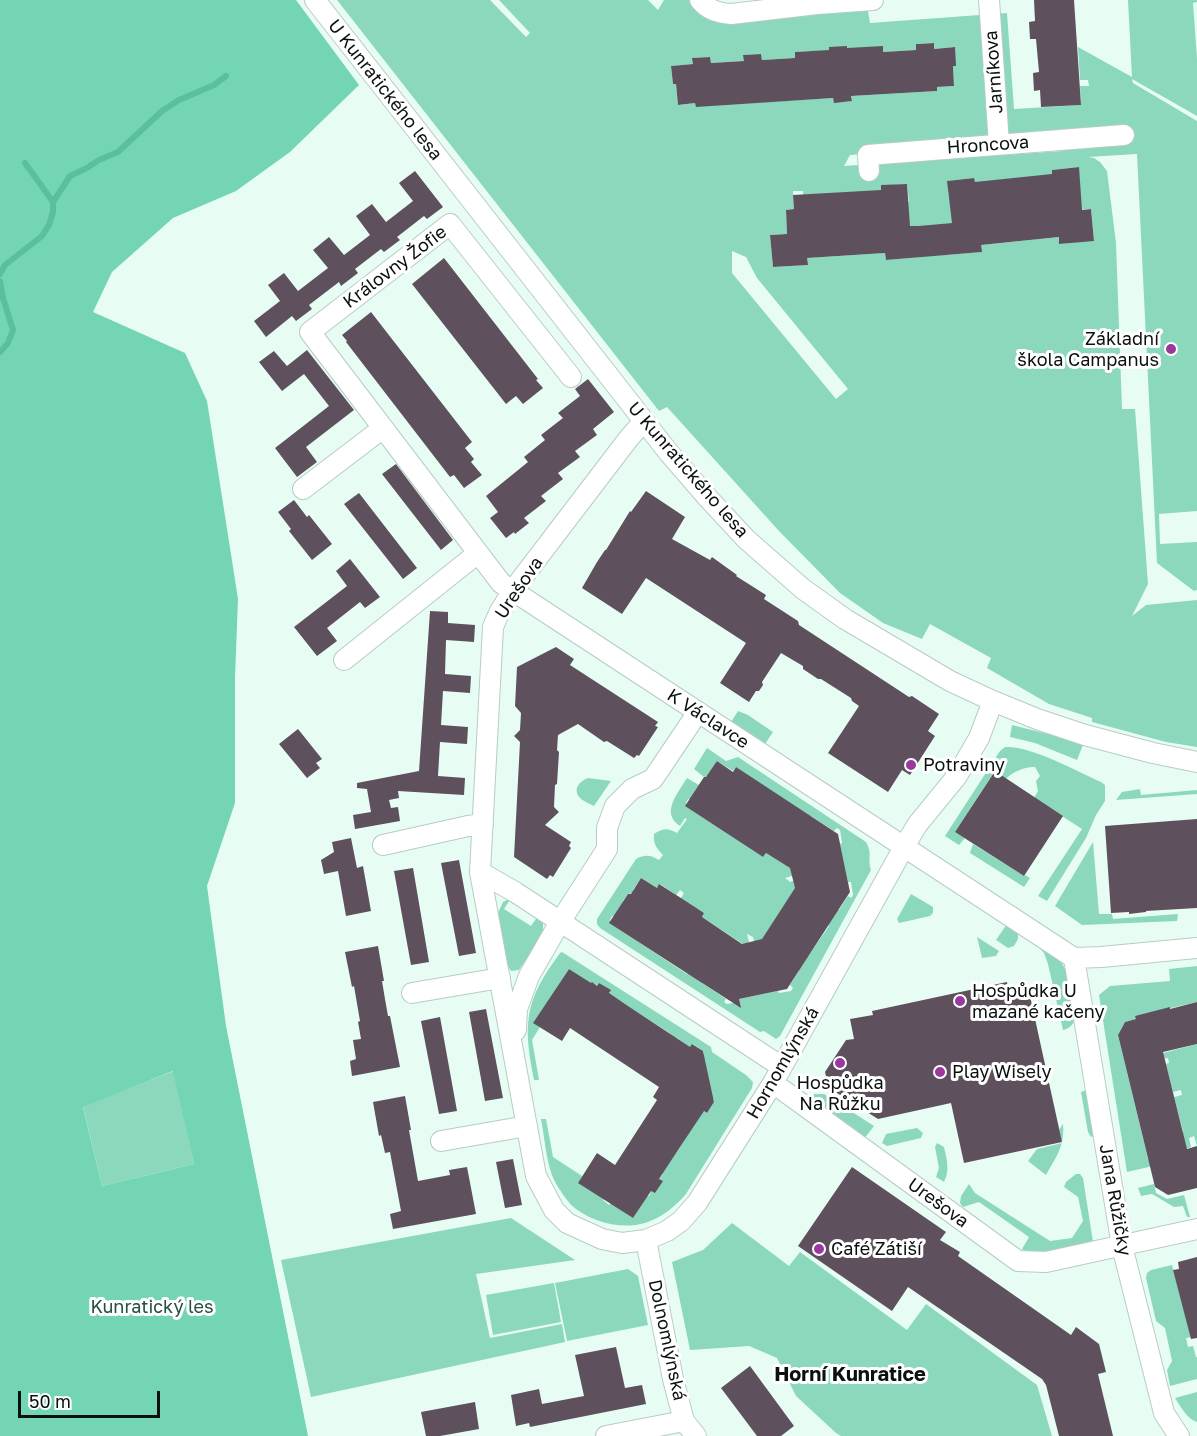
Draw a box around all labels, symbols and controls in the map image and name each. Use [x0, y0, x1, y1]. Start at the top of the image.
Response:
street label: U Kunratického lesa [323, 15, 447, 165]
street label: Jarníkova [980, 30, 1008, 114]
street label: Hroncova [946, 131, 1030, 159]
street label: Královny Žofie [339, 221, 451, 313]
place label: Základní škola Campanus [1017, 328, 1159, 370]
marker: Základní škola Campanus [1164, 342, 1178, 356]
street label: U Kunratického lesa [623, 398, 753, 542]
street label: Urešova [490, 553, 548, 623]
street label: K Václavce [663, 685, 753, 753]
place label: Potraviny [923, 754, 1005, 776]
marker: Potraviny [904, 758, 918, 772]
place label: Hospůdka U mazané kačeny [972, 980, 1105, 1022]
marker: Hospůdka U mazané kačeny [953, 994, 967, 1008]
street label: Hornomlýnská [742, 1003, 824, 1123]
marker: Hospůdka Na Růžku [833, 1056, 847, 1070]
place label: Play Wisely [952, 1061, 1052, 1083]
marker: Play Wisely [933, 1065, 947, 1079]
place label: Hospůdka Na Růžku [796, 1072, 884, 1114]
street label: Jana Růžičky [1095, 1143, 1135, 1257]
street label: Urešova [903, 1174, 973, 1232]
place label: Café Zátiší [831, 1238, 922, 1260]
marker: Café Zátiší [812, 1242, 826, 1256]
street label: Dolnomlýnská [644, 1277, 690, 1403]
park label: Kunratický les [90, 1296, 214, 1318]
district label: Horní Kunratice [774, 1363, 926, 1387]
scale bar [21, 1379, 164, 1417]
text: 50 m [29, 1390, 71, 1412]

